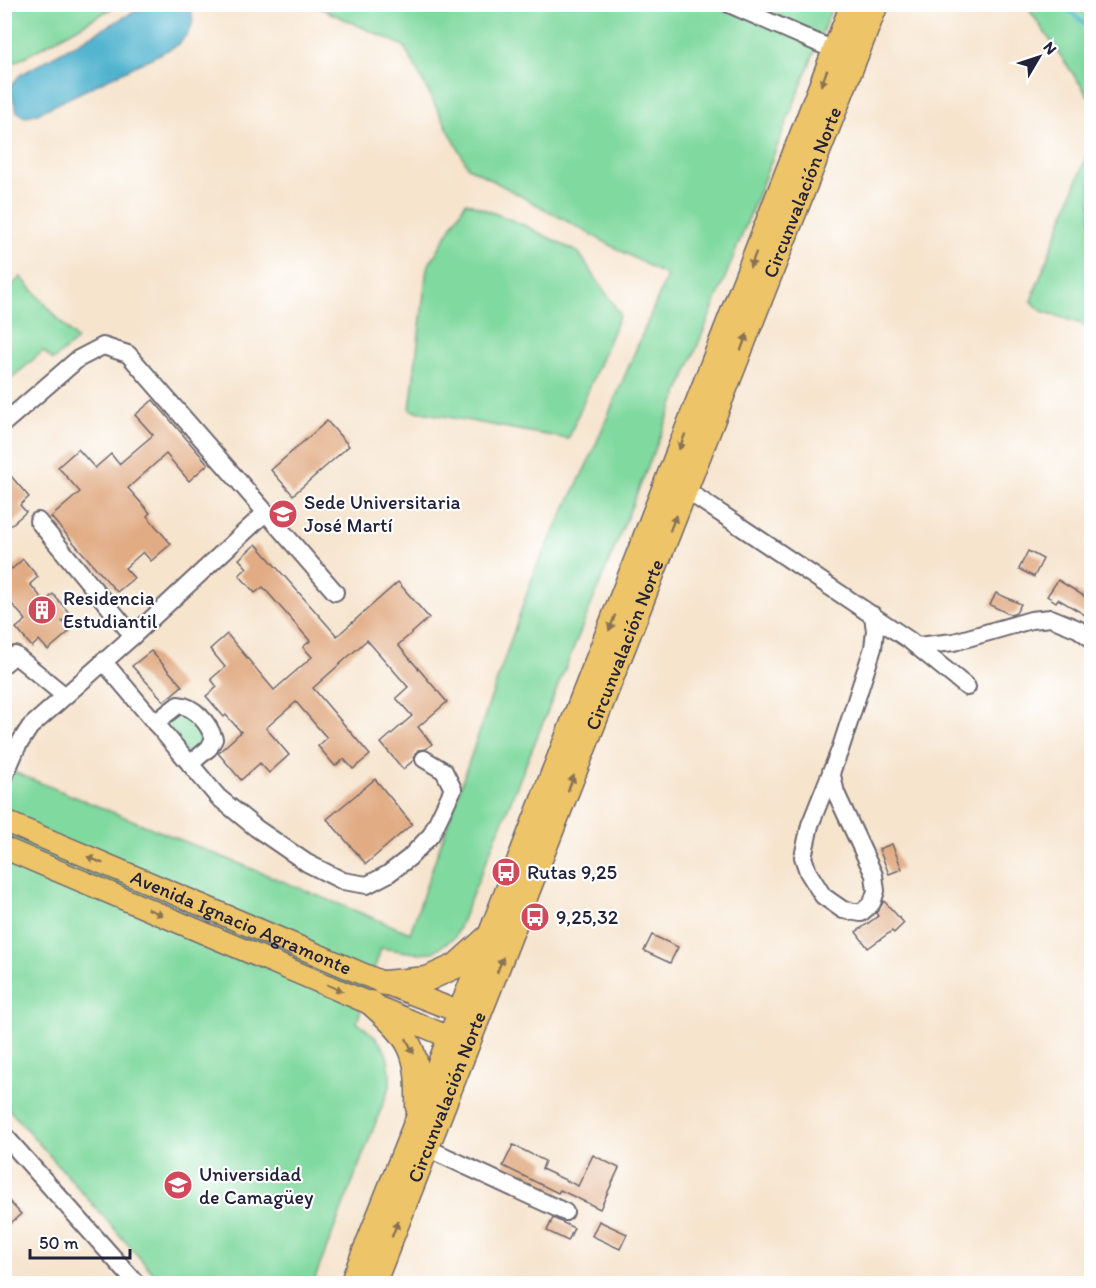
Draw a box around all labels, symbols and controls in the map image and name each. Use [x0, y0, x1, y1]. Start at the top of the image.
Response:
north arrow [1009, 27, 1069, 87]
text: N [1039, 38, 1061, 58]
one-way arrow [819, 70, 829, 88]
street label: Circunvalación Norte [758, 103, 846, 281]
one-way arrow [748, 251, 757, 269]
one-way arrow [740, 333, 749, 351]
one-way arrow [677, 433, 687, 451]
place label: Sede Universitaria José Martí [304, 490, 461, 537]
school or university icon: Sede Universitaria José Martí [267, 498, 299, 530]
one-way arrow [668, 514, 678, 532]
street label: Circunvalación Norte [580, 556, 669, 734]
place label: Residencia Estudiantil [63, 586, 158, 633]
building icon: Residencia Estudiantil [26, 594, 58, 626]
one-way arrow [606, 615, 616, 633]
one-way arrow [567, 774, 576, 792]
one-way arrow [86, 855, 103, 864]
bus stop icon: Rutas 9,25 [490, 856, 522, 888]
place label: Rutas 9,25 [527, 860, 617, 884]
street label: Avenida Ignacio Agramonte [127, 865, 355, 980]
bus stop icon: 9,25,32 [519, 901, 551, 933]
place label: 9,25,32 [556, 905, 619, 929]
one-way arrow [146, 908, 164, 917]
one-way arrow [495, 955, 505, 973]
one-way arrow [326, 983, 344, 993]
street label: Circunvalación Norte [402, 1008, 491, 1186]
one-way arrow [404, 1037, 414, 1055]
place label: Universidad de Camagüey [199, 1162, 314, 1209]
school or university icon: Universidad de Camagüey [162, 1169, 194, 1201]
one-way arrow [390, 1220, 400, 1238]
scale bar [30, 1222, 130, 1260]
text: 50 m [39, 1232, 79, 1254]

